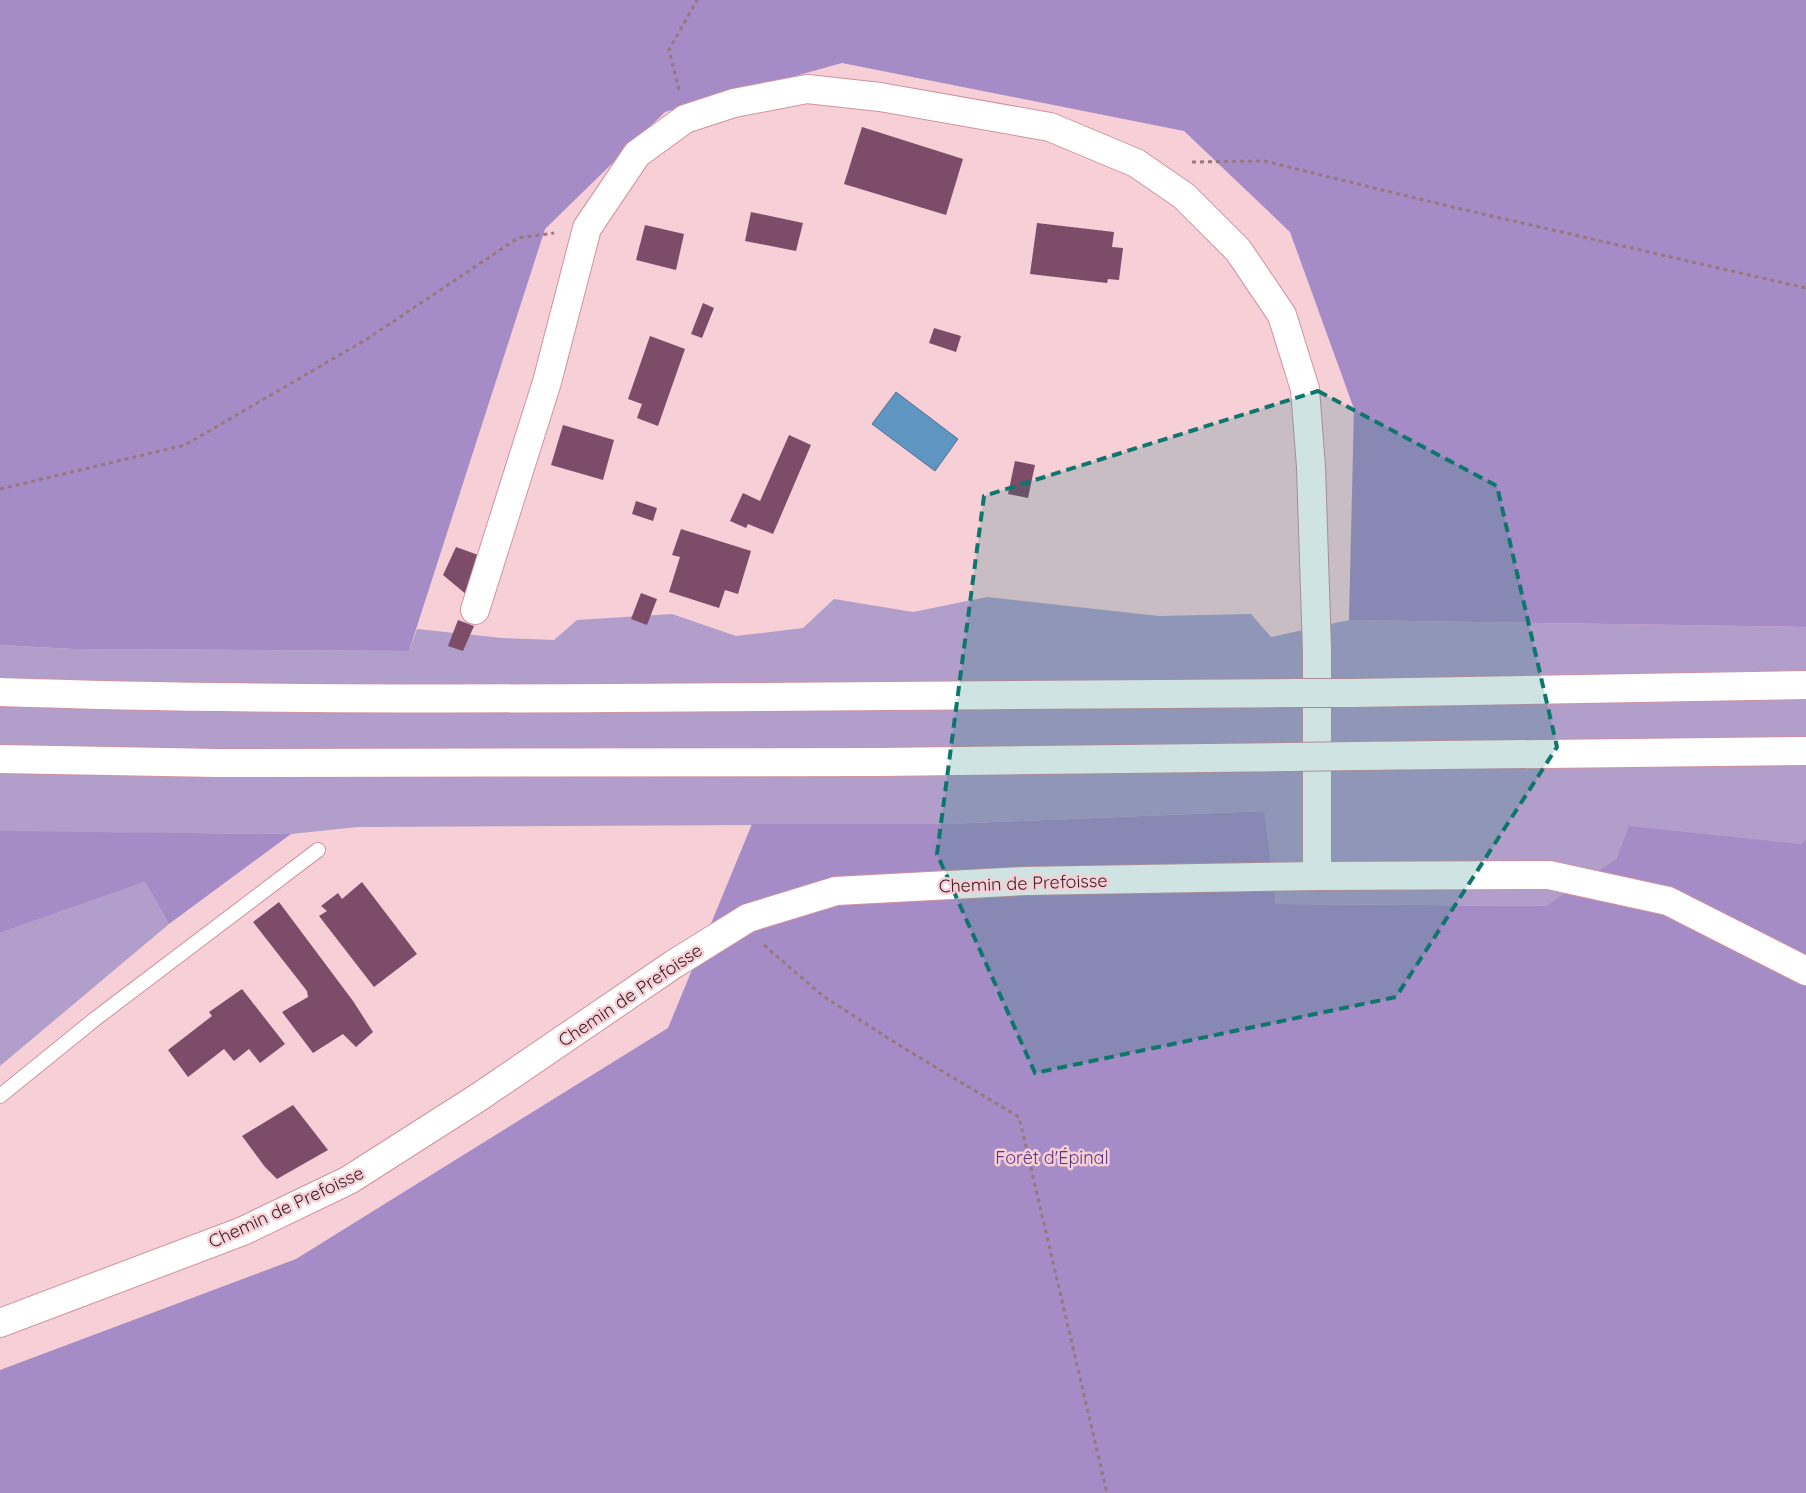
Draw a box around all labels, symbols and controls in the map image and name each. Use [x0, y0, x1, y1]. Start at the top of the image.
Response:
street label: Chemin de Prefoisse [938, 869, 1108, 897]
street label: Chemin de Prefoisse [554, 938, 706, 1052]
park label: Forêt d'Épinal [995, 1146, 1109, 1169]
street label: Chemin de Prefoisse [205, 1161, 367, 1253]

